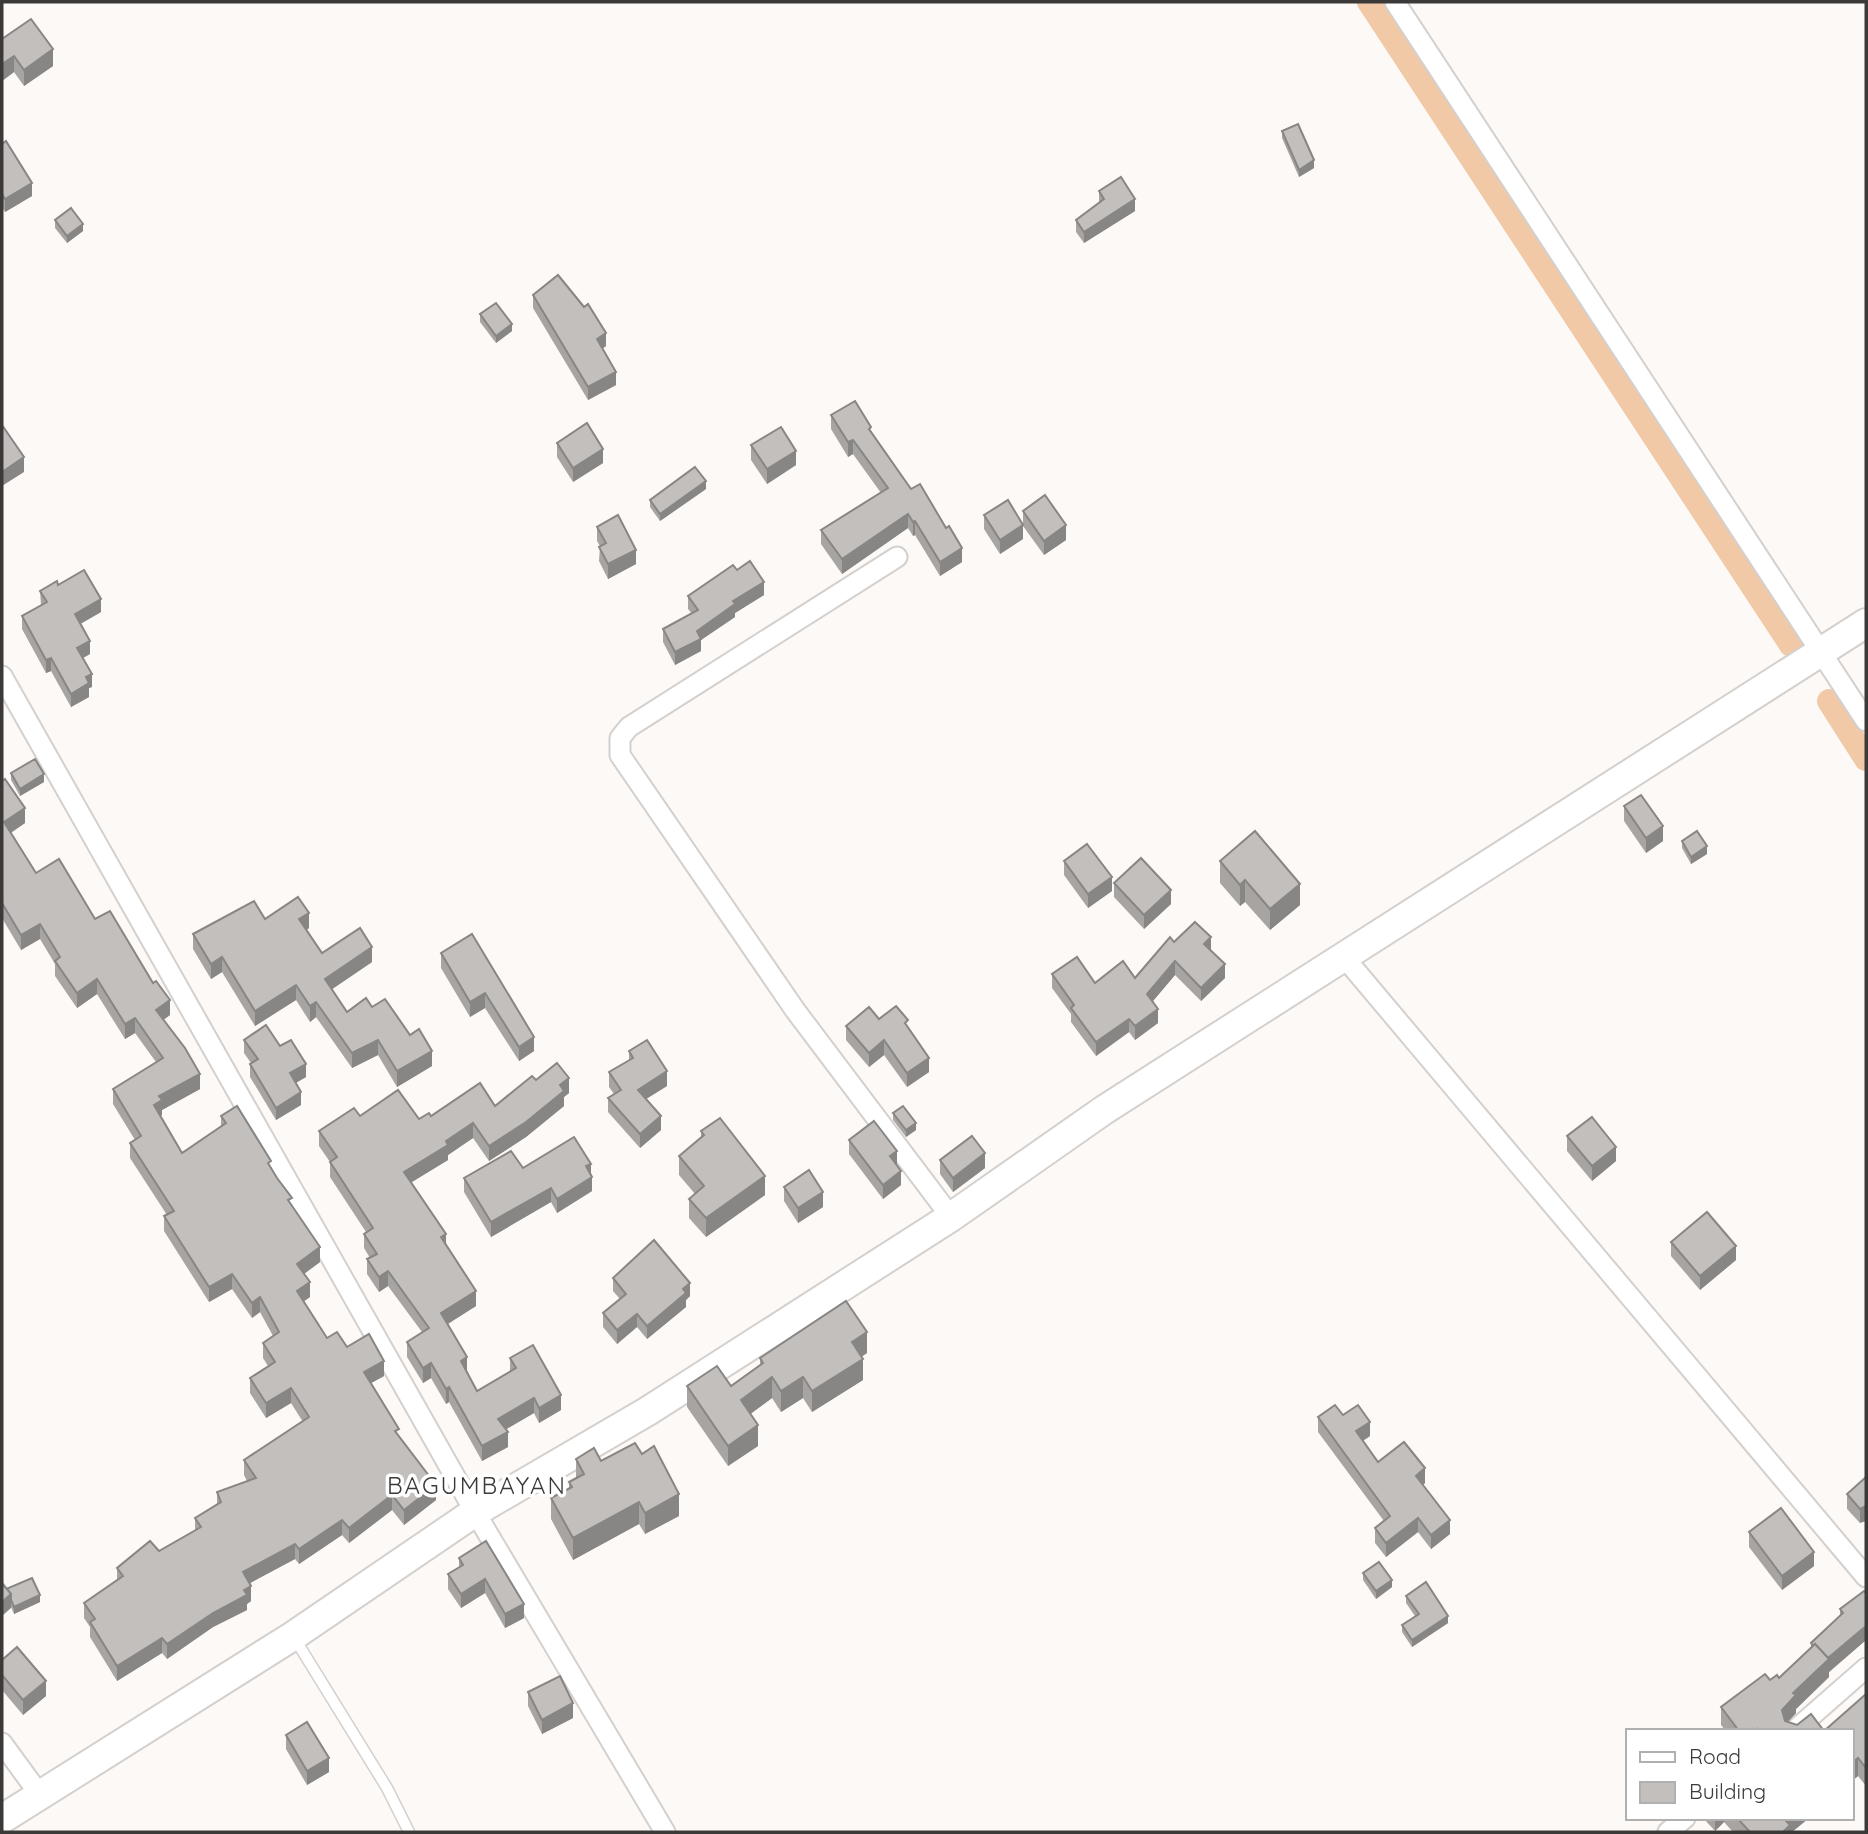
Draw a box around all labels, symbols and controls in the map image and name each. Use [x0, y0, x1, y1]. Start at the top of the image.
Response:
district label: BAGUMBAYAN [387, 1470, 567, 1500]
legend [1626, 1729, 1854, 1820]
text: Road [1689, 1743, 1741, 1769]
text: Building [1689, 1778, 1766, 1804]

